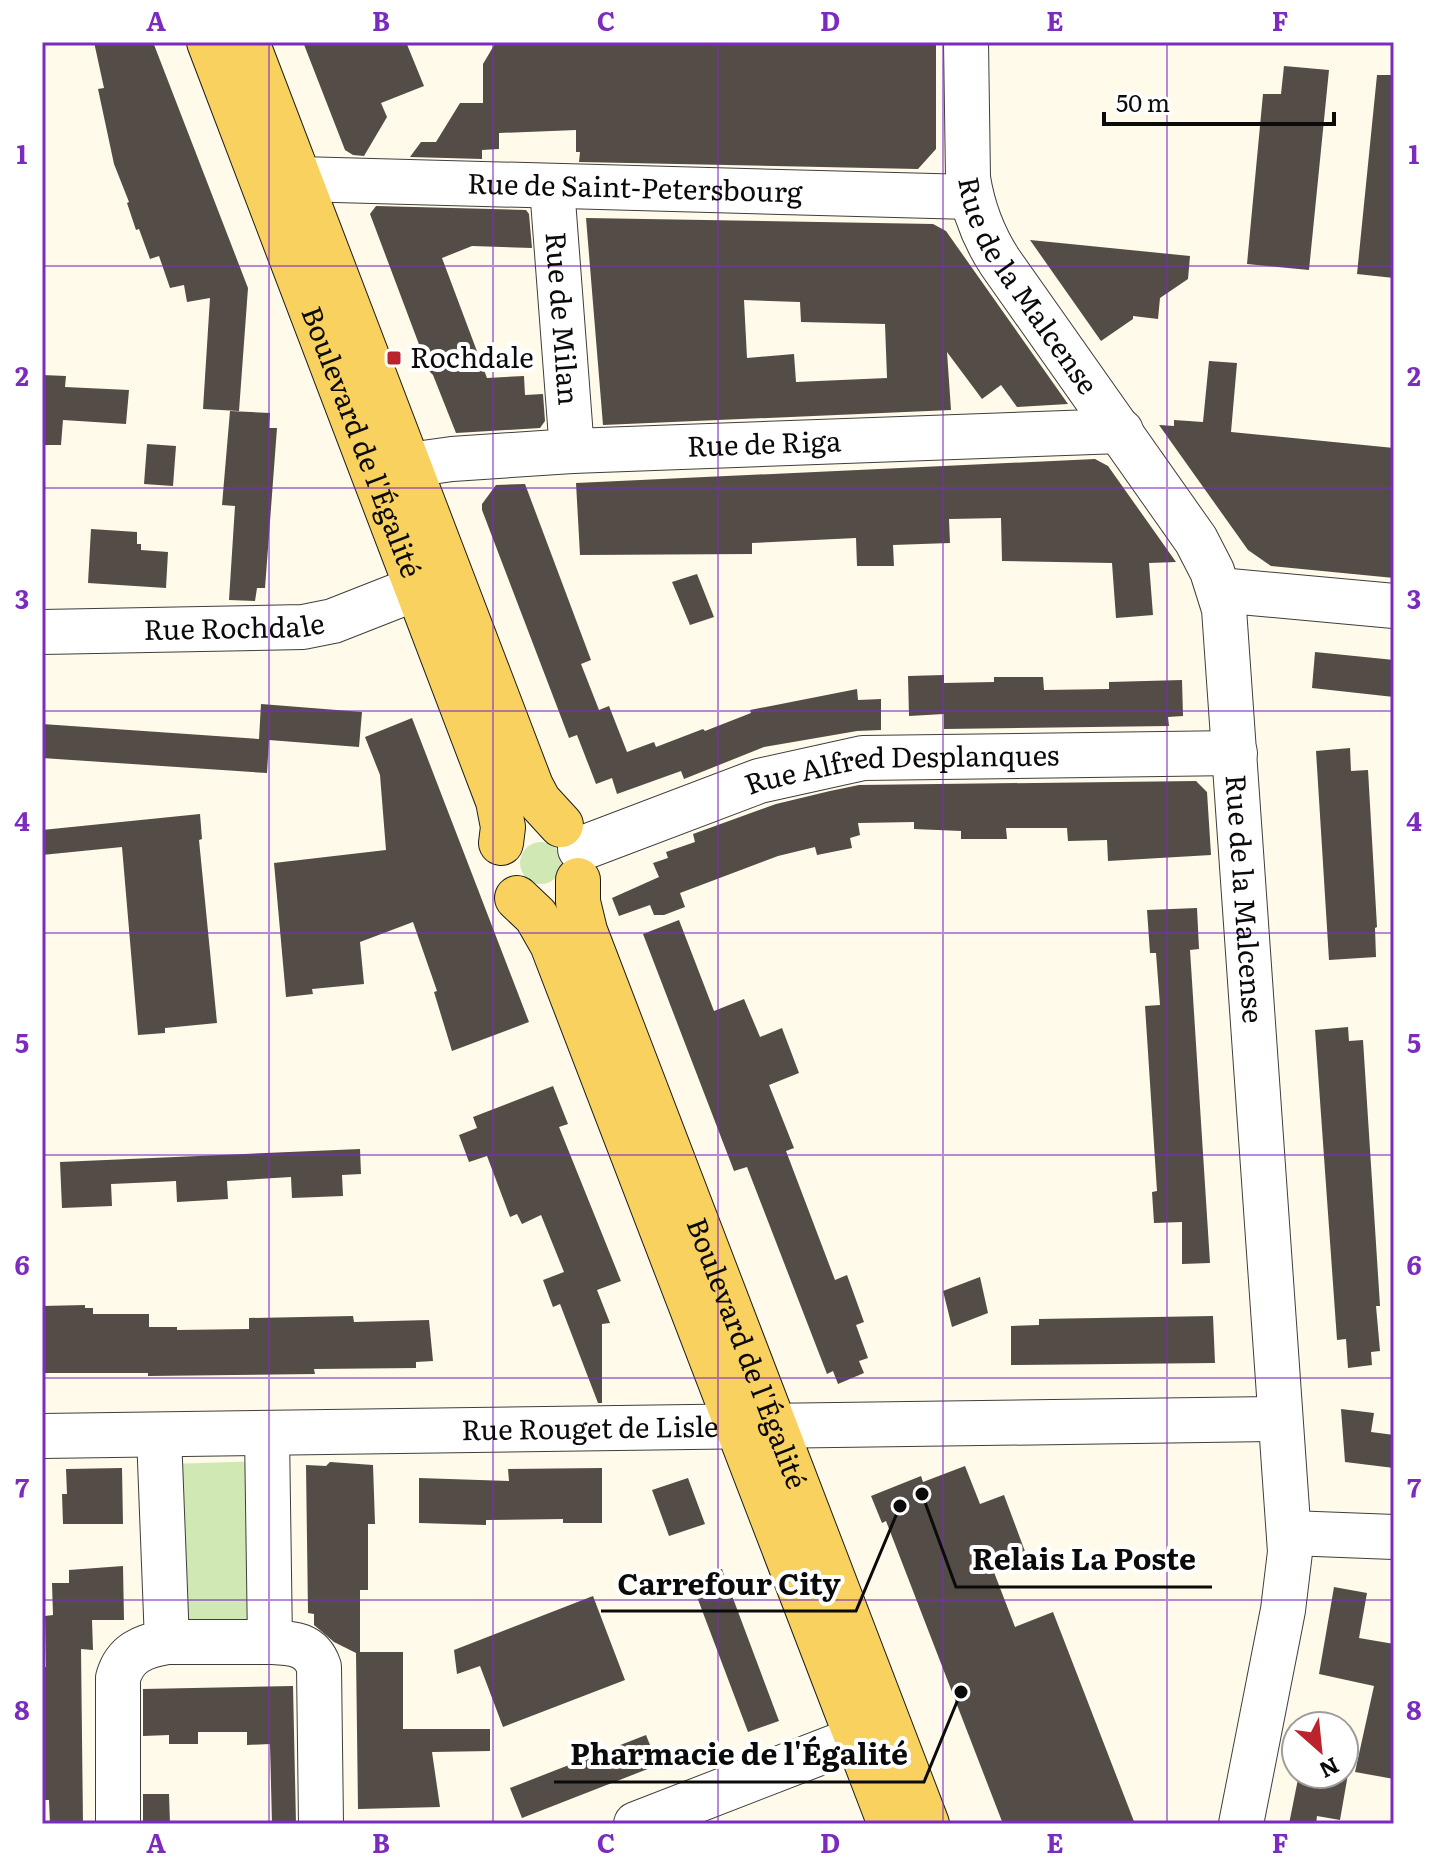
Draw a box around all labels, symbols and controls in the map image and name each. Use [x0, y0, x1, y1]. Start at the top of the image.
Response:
text: A [146, 0, 166, 39]
text: B [372, 0, 390, 39]
text: C [597, 0, 615, 39]
text: D [820, 0, 840, 39]
text: E [1046, 0, 1064, 39]
text: F [1272, 0, 1288, 39]
scale bar [1104, 76, 1334, 126]
text: 50 m [1116, 84, 1170, 119]
text: 1 [17, 133, 28, 172]
text: 1 [1409, 133, 1420, 172]
street label: Rue de Saint-Petersbourg [467, 161, 804, 211]
street label: Rue de la Malcense [949, 173, 1110, 402]
street label: Rue de Milan [536, 230, 591, 407]
street label: Boulevard de l'Égalité [292, 300, 434, 583]
place label: Rochdale [410, 335, 534, 377]
marker: Rochdale [385, 349, 403, 367]
text: 2 [15, 355, 29, 394]
text: 2 [1407, 355, 1421, 394]
street label: Rue de Riga [686, 418, 842, 466]
text: 3 [15, 578, 29, 617]
text: 3 [1407, 578, 1421, 617]
street label: Rue Rochdale [143, 600, 328, 649]
street label: Rue Alfred Desplanques [738, 732, 1060, 804]
street label: Rue de la Malcense [1217, 773, 1276, 1025]
text: 4 [14, 800, 30, 839]
text: 4 [1406, 800, 1422, 839]
text: 5 [15, 1022, 29, 1061]
text: 5 [1407, 1022, 1421, 1061]
street label: Boulevard de l'Égalité [678, 1211, 820, 1494]
text: 6 [14, 1244, 30, 1283]
text: 6 [1406, 1244, 1422, 1283]
street label: Rue Rouget de Lisle [461, 1404, 719, 1449]
text: 7 [15, 1467, 29, 1506]
text: 7 [1407, 1467, 1421, 1506]
callout: Relais La Poste [956, 1533, 1212, 1587]
text: Relais La Poste [972, 1535, 1196, 1579]
callout: Carrefour City [601, 1557, 856, 1611]
text: Carrefour City [617, 1560, 841, 1604]
text: 8 [14, 1689, 30, 1728]
text: 8 [1406, 1689, 1422, 1728]
north arrow [1280, 1710, 1360, 1790]
callout: Pharmacie de l'Égalité [554, 1728, 924, 1782]
text: Pharmacie de l'Égalité [570, 1730, 908, 1774]
text: N [1314, 1750, 1345, 1788]
text: A [146, 1822, 166, 1861]
text: B [372, 1822, 390, 1861]
text: C [597, 1822, 615, 1861]
text: D [820, 1822, 840, 1861]
text: E [1046, 1822, 1064, 1861]
text: F [1272, 1822, 1288, 1861]

